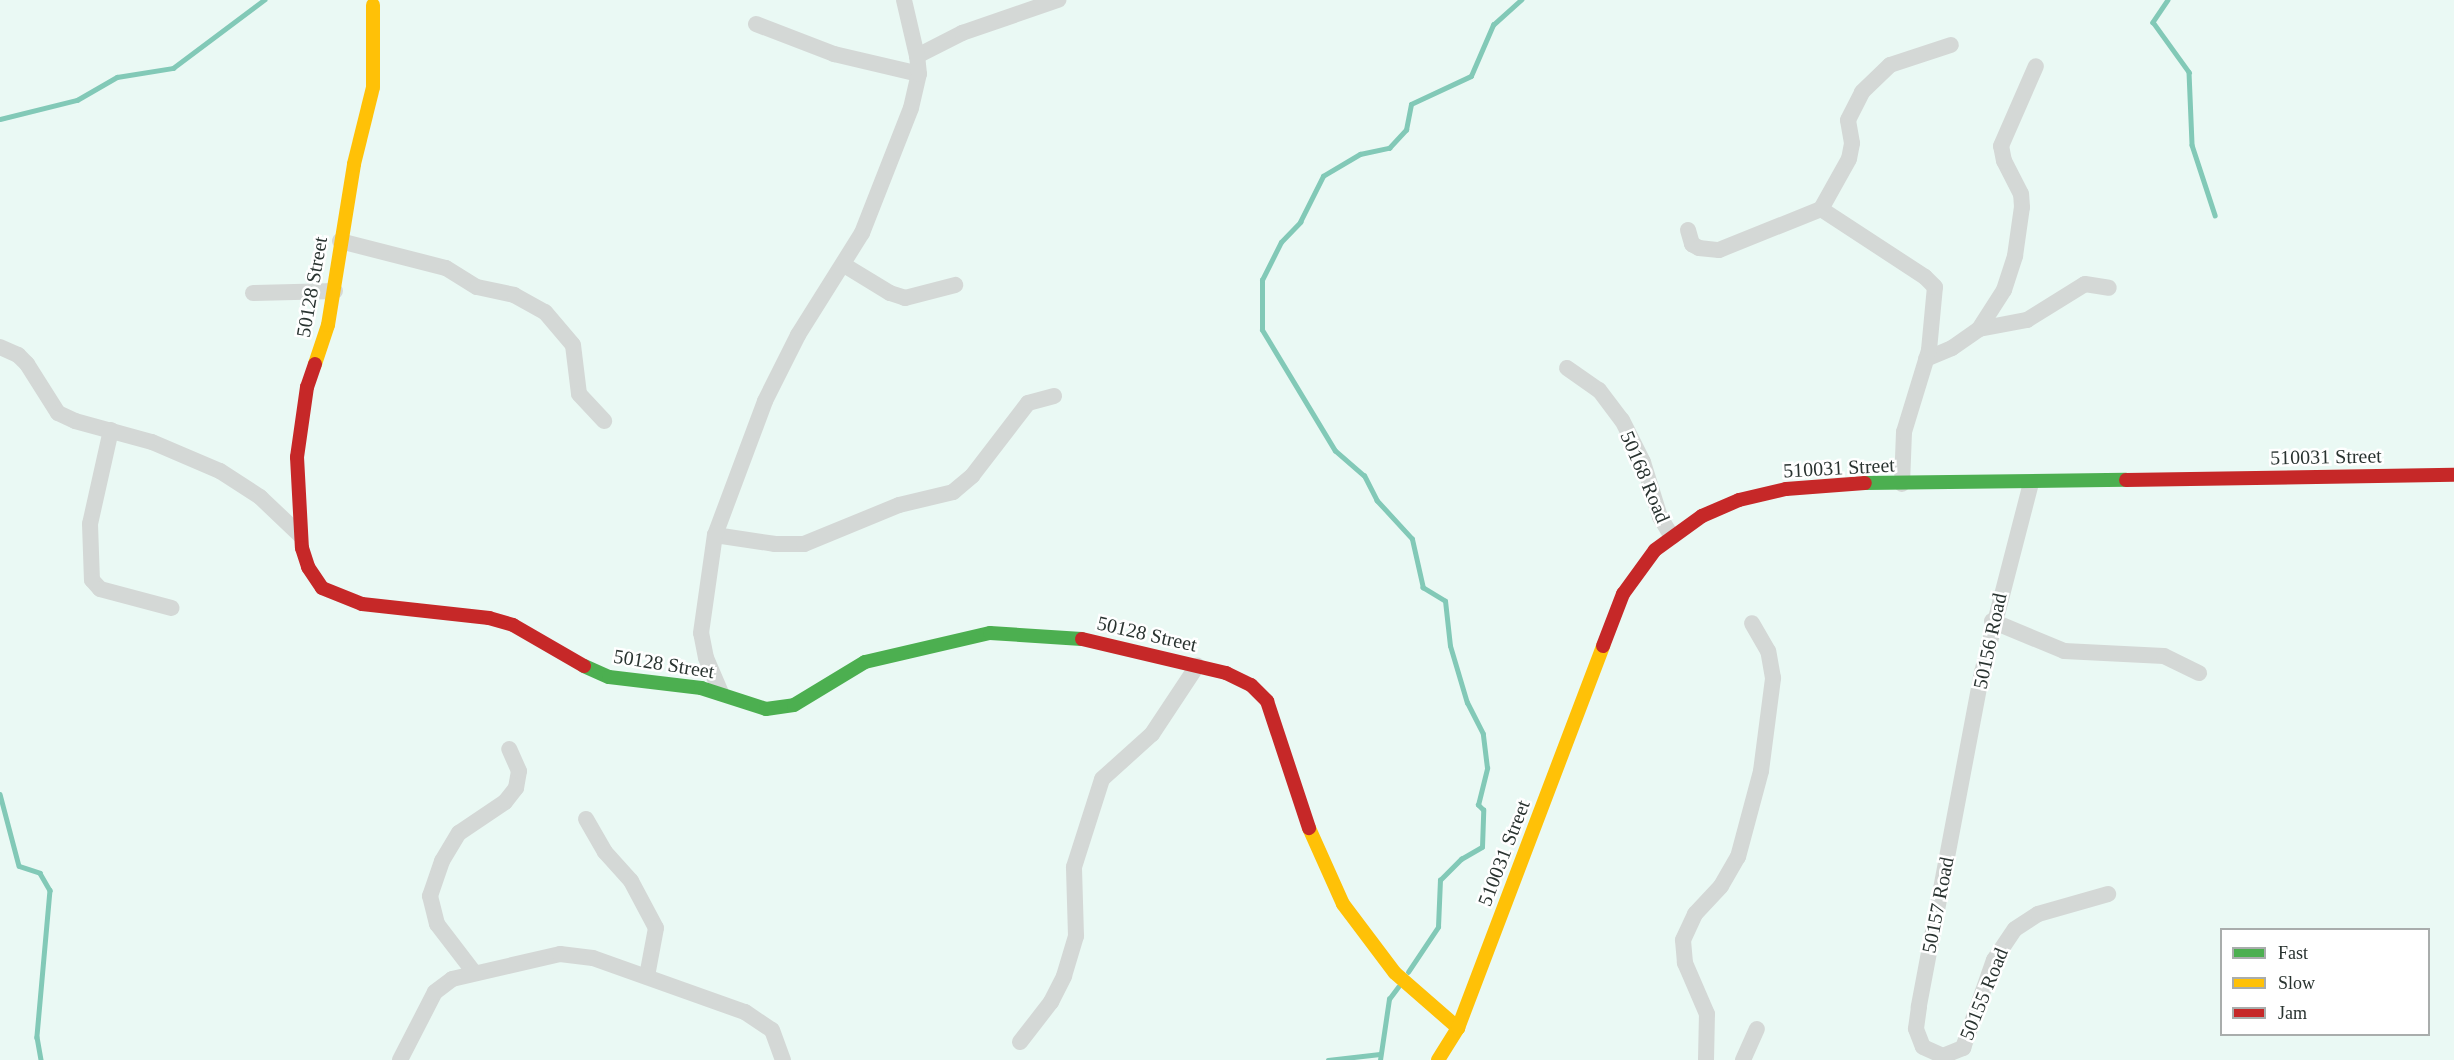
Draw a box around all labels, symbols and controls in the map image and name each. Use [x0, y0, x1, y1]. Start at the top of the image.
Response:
street label: 50128 Street [291, 235, 333, 339]
street label: 50168 Road [1615, 428, 1675, 526]
street label: 510031 Street [2270, 444, 2382, 470]
street label: 510031 Street [1783, 453, 1895, 483]
street label: 50156 Road [1968, 591, 2012, 691]
street label: 50128 Street [1095, 611, 1199, 657]
street label: 50128 Street [612, 644, 716, 684]
street label: 510031 Street [1473, 797, 1535, 909]
street label: 50157 Road [1917, 855, 1959, 955]
legend [2220, 928, 2430, 1036]
text: Fast [2278, 943, 2308, 963]
street label: 50155 Road [1955, 944, 2013, 1044]
text: Slow [2278, 973, 2315, 993]
text: Jam [2278, 1003, 2307, 1023]

